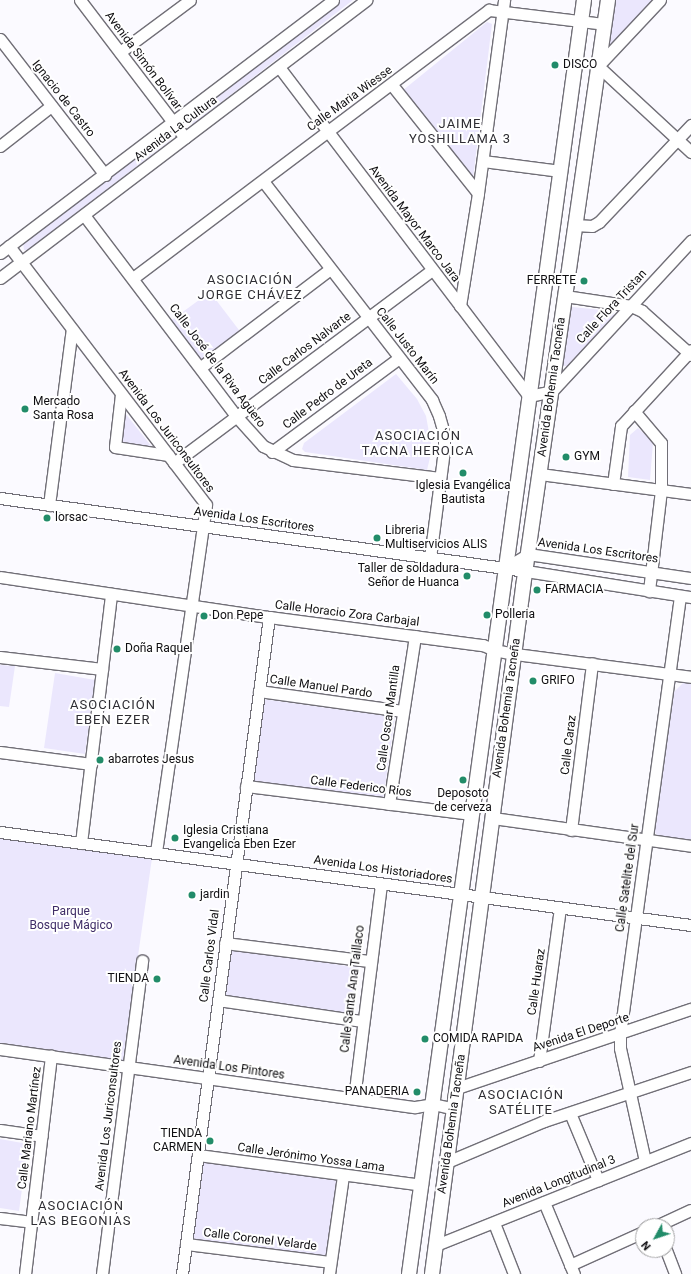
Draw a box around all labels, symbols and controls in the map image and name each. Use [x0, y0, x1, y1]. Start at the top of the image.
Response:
street label: Avenida Simón Bolívar [101, 9, 185, 113]
street label: Ignacio de Castro [29, 58, 97, 140]
place label: DISCO [563, 58, 597, 72]
marker: DISCO [550, 60, 560, 70]
street label: Calle Maria Wiesse [305, 63, 395, 135]
street label: Avenida La Cultura [132, 93, 220, 165]
district label: JAIME YOSHILLAMA 3 [409, 117, 511, 148]
street label: Avenida Mayor Marco Jara [365, 163, 463, 285]
street label: Calle Flora Tristan [574, 267, 650, 347]
district label: ASOCIACIÓN JORGE CHÁVEZ [198, 273, 302, 304]
place label: FERRETE [527, 274, 576, 288]
marker: FERRETE [579, 276, 589, 286]
street label: Calle José de la Riva Agüero [166, 301, 268, 431]
street label: Calle Justo Marín [373, 305, 441, 387]
street label: Calle Carlos Nalvarte [256, 310, 354, 388]
street label: Avenida Bohemia Tacneña [535, 316, 569, 458]
street label: Calle Pedro de Ureta [280, 356, 376, 432]
street label: Avenida Los Juriconsultores [115, 366, 217, 496]
place label: Mercado Santa Rosa [33, 395, 94, 423]
marker: Mercado Santa Rosa [20, 404, 30, 414]
district label: ASOCIACIÓN TACNA HEROICA [362, 429, 474, 460]
place label: GYM [574, 450, 600, 464]
marker: GYM [561, 452, 571, 462]
marker: Iglesia Evangélica Bautista [458, 468, 468, 478]
place label: Iglesia Evangélica Bautista [415, 479, 511, 507]
street label: Avenida Los Escritores [193, 504, 315, 536]
place label: lorsac [55, 511, 88, 525]
marker: lorsac [42, 513, 52, 523]
place label: Libreria Multiservicios ALIS [385, 524, 487, 552]
marker: Libreria Multiservicios ALIS [372, 533, 382, 543]
street label: Avenida Los Escritores [537, 535, 659, 567]
place label: Taller de soldadura Señor de Huanca [358, 562, 459, 590]
marker: Taller de soldadura Señor de Huanca [462, 571, 472, 581]
place label: FARMACIA [545, 583, 603, 597]
marker: FARMACIA [532, 585, 542, 595]
street label: Calle Horacio Zora Carbajal [274, 598, 420, 630]
place label: Polleria [495, 608, 535, 622]
place label: Don Pepe [212, 609, 263, 623]
marker: Polleria [482, 610, 492, 620]
marker: Don Pepe [199, 611, 209, 621]
street label: Avenida Bohemia Tacneña [490, 637, 524, 779]
place label: Doña Raquel [125, 642, 192, 656]
marker: Doña Raquel [112, 644, 122, 654]
street label: Calle Oscar Mantilla [374, 664, 404, 772]
street label: Calle Manuel Pardo [269, 673, 373, 701]
place label: GRIFO [541, 674, 575, 688]
marker: GRIFO [528, 676, 538, 686]
district label: ASOCIACIÓN EBEN EZER [70, 698, 156, 729]
street label: Calle Caraz [558, 714, 580, 776]
place label: abarrotes Jesus [108, 753, 194, 767]
marker: abarrotes Jesus [95, 755, 105, 765]
street label: Calle Federico Rios [310, 774, 412, 800]
marker: Deposoto de cerveza [458, 775, 468, 785]
place label: Deposoto de cerveza [434, 787, 492, 815]
street label: Calle Satelite del Sur [613, 823, 643, 933]
place label: Iglesia Cristiana Evangelica Eben Ezer [183, 824, 296, 852]
marker: Iglesia Cristiana Evangelica Eben Ezer [170, 833, 180, 843]
street label: Avenida Los Historiadores [313, 853, 453, 887]
place label: jardin [200, 888, 230, 902]
marker: jardin [187, 890, 197, 900]
park label: Parque Bosque Mágico [29, 905, 113, 933]
street label: Calle Carlos Vidal [197, 909, 223, 1003]
street label: Calle Santa Ana Taillaco [338, 924, 368, 1054]
street label: Calle Huaraz [525, 948, 549, 1016]
place label: TIENDA [108, 972, 149, 986]
marker: TIENDA [152, 974, 162, 984]
street label: Avenida El Deporte [531, 1011, 631, 1055]
place label: COMIDA RAPIDA [433, 1032, 523, 1046]
marker: COMIDA RAPIDA [420, 1034, 430, 1044]
street label: Avenida Los Juriconsultores [93, 1040, 125, 1192]
street label: Avenida Los Pintores [172, 1053, 286, 1083]
street label: Avenida Bohemia Tacneña [435, 1053, 469, 1195]
street label: Calle Mariano Martínez [15, 1066, 45, 1190]
place label: PANADERIA [345, 1085, 409, 1099]
marker: PANADERIA [412, 1087, 422, 1097]
district label: ASOCIACIÓN SATÉLITE [478, 1088, 564, 1119]
place label: TIENDA CARMEN [153, 1127, 202, 1155]
marker: TIENDA CARMEN [205, 1136, 215, 1146]
street label: Calle Jerónimo Yossa Lama [236, 1141, 386, 1175]
street label: Avenida Longitudinal 3 [500, 1153, 618, 1211]
district label: ASOCIACIÓN LAS BEGONIAS [31, 1199, 131, 1230]
north arrow [635, 1218, 675, 1258]
street label: Calle Coronel Velarde [202, 1226, 318, 1254]
text: N [639, 1238, 654, 1253]

